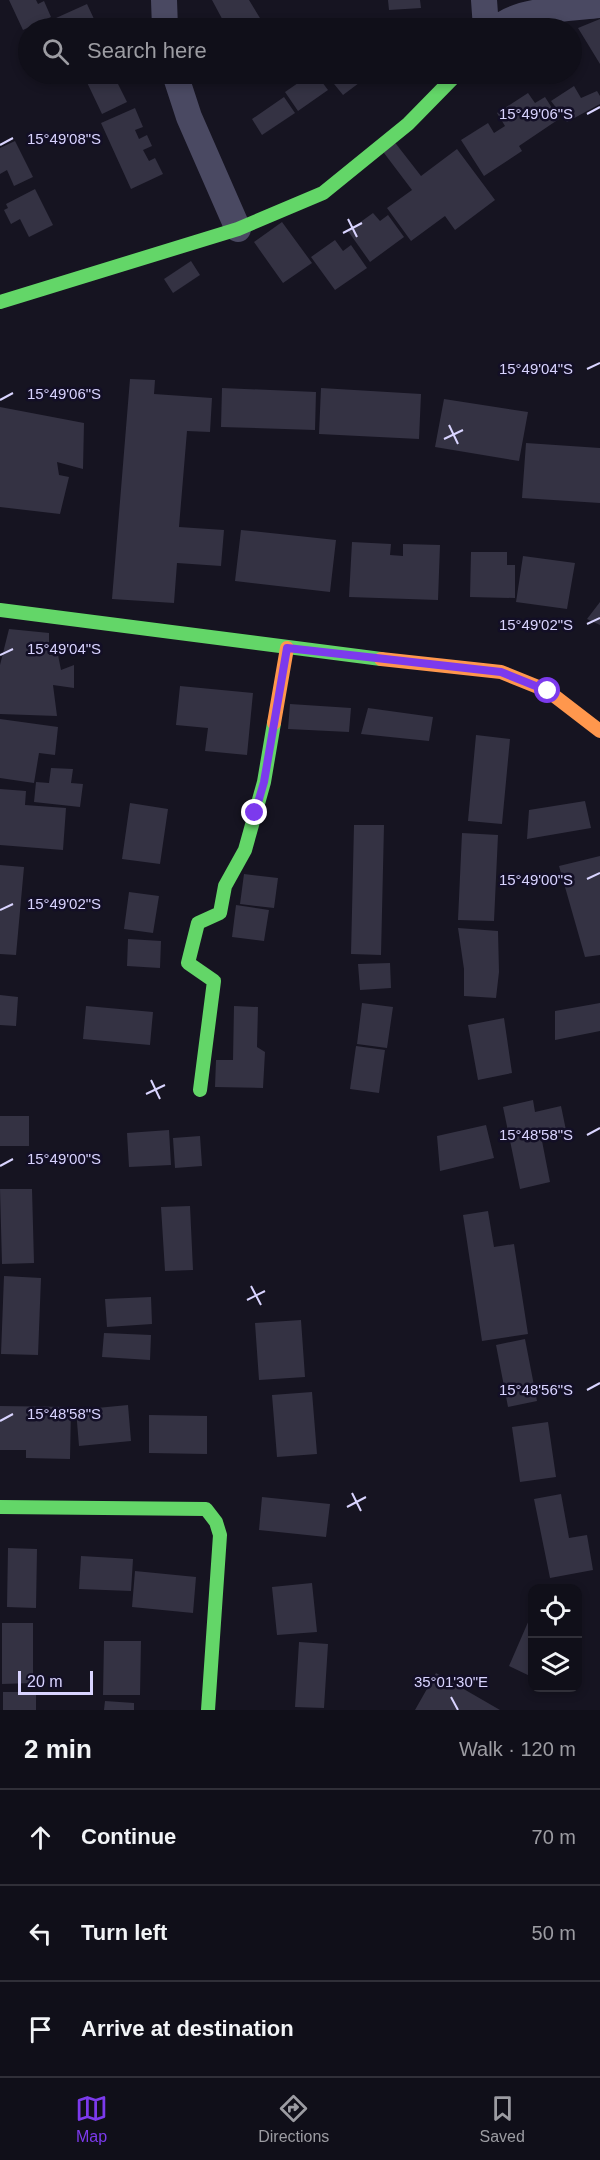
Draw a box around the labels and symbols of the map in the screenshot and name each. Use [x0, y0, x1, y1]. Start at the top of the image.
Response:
text: 15°49'06"S [499, 105, 573, 122]
text: 15°49'08"S [27, 130, 101, 147]
text: 15°49'04"S [499, 360, 573, 377]
text: 15°49'06"S [27, 385, 101, 402]
text: 15°49'02"S [499, 616, 573, 633]
text: 15°49'04"S [27, 640, 101, 657]
route start [534, 677, 560, 703]
route end [241, 799, 267, 825]
text: 15°49'00"S [499, 871, 573, 888]
text: 15°49'02"S [27, 895, 101, 912]
text: 15°48'58"S [499, 1126, 573, 1143]
text: 15°49'00"S [27, 1150, 101, 1167]
text: 15°48'56"S [499, 1381, 573, 1398]
text: 15°48'58"S [27, 1405, 101, 1422]
scale bar [18, 1668, 93, 1696]
text: 35°01'30"E [414, 1673, 488, 1690]

